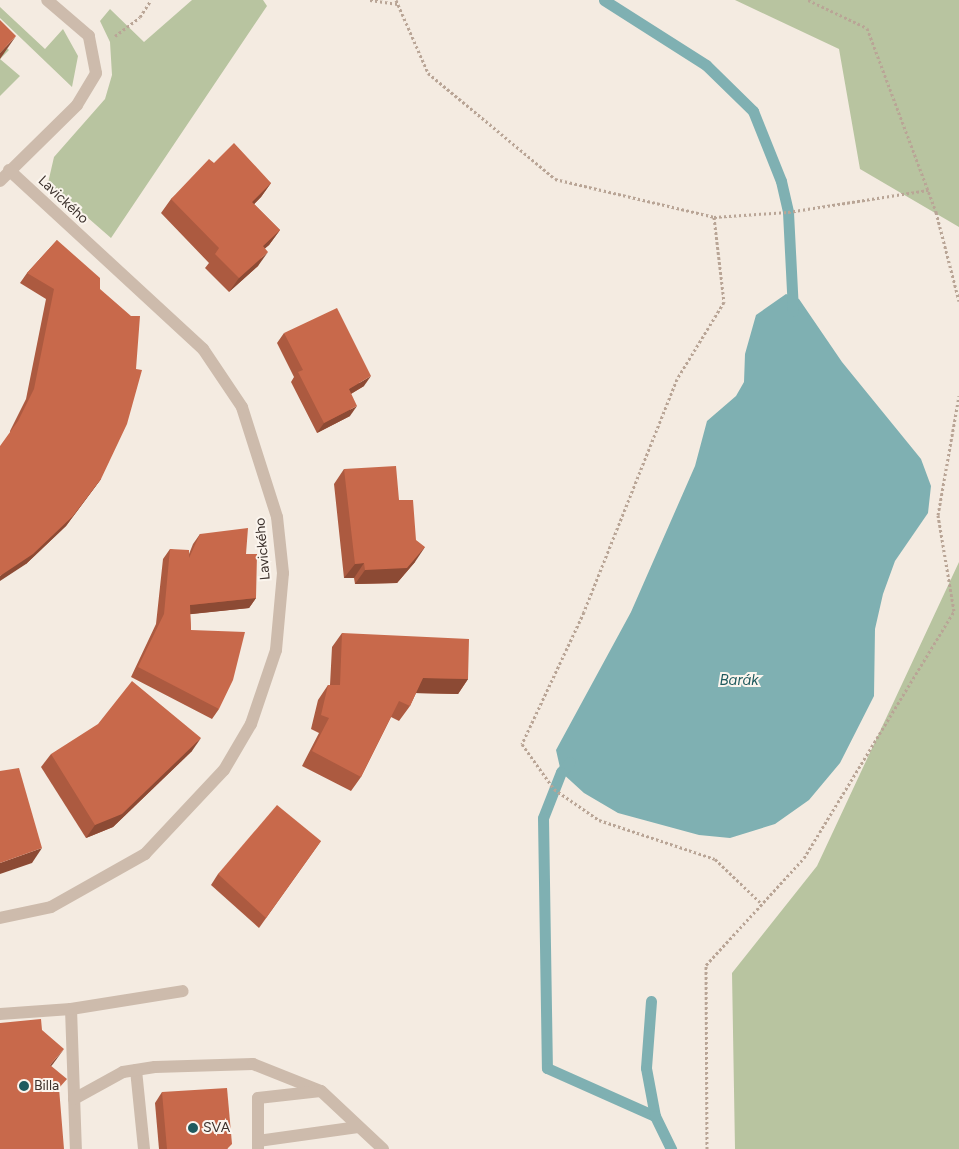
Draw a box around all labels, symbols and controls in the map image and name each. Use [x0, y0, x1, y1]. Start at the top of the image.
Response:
street label: Lavického [34, 172, 92, 228]
street label: Lavického [252, 517, 274, 581]
water label: Barák [719, 672, 759, 690]
place label: Billa [34, 1078, 59, 1094]
marker: Billa [18, 1080, 30, 1092]
place label: SVA [203, 1120, 230, 1136]
marker: SVA [187, 1122, 199, 1134]

